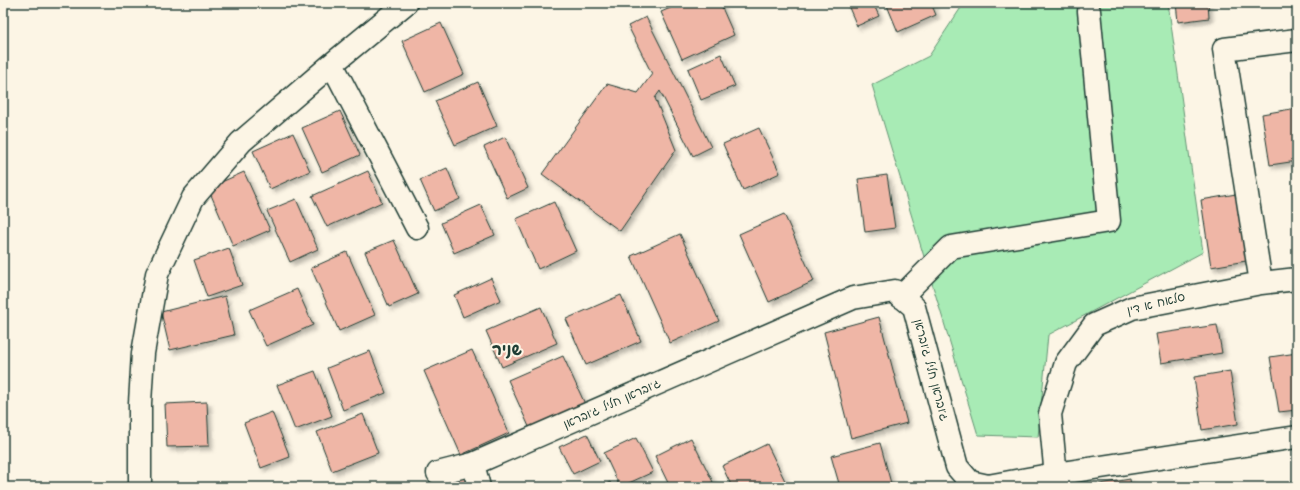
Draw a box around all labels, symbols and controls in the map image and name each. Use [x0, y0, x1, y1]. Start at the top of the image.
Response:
street label: סלאח א דין [1125, 288, 1187, 319]
street label: ג'ובראן חליל ג'ובראן [909, 317, 953, 423]
district label: שניר [492, 339, 523, 361]
street label: ג'ובראן חליל ג'ובראן [561, 375, 664, 433]

